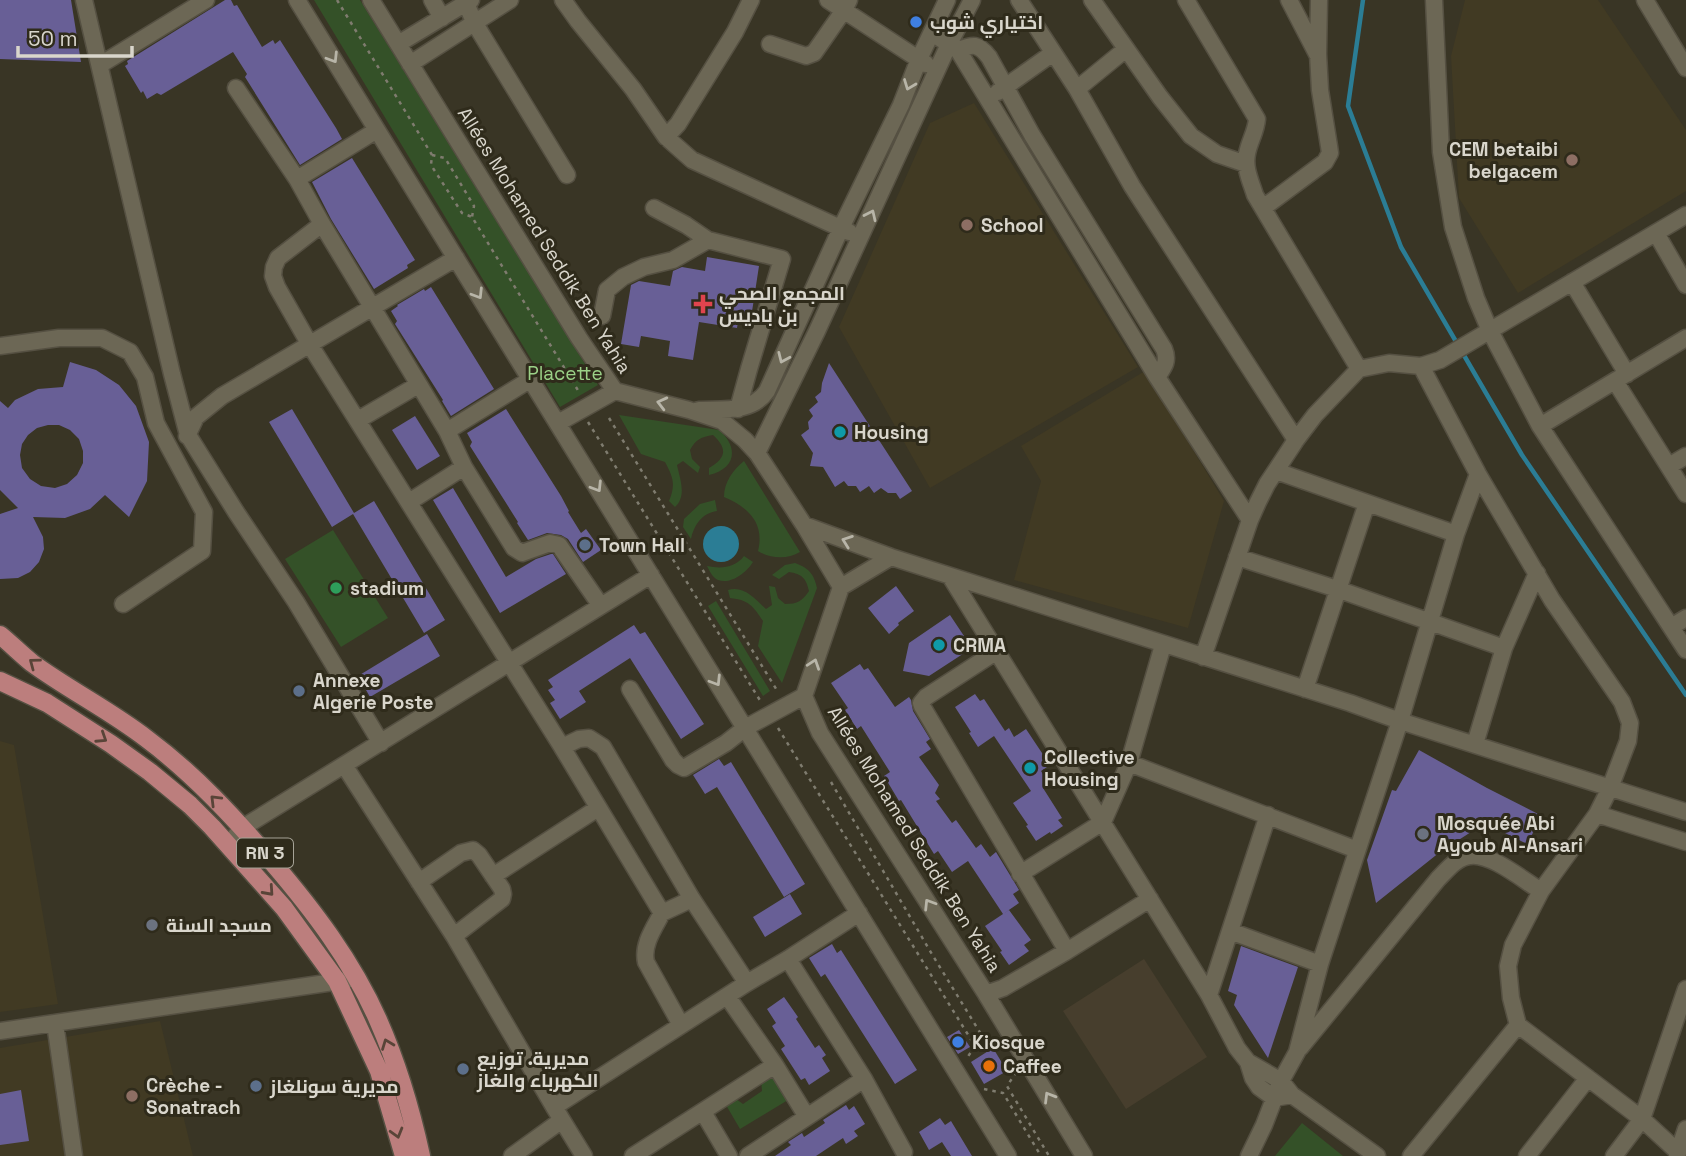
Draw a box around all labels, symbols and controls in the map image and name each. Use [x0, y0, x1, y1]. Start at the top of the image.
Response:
place label: اختياري شوب [930, 10, 1043, 38]
scale bar [18, 14, 131, 58]
marker: اختياري شوب [908, 14, 924, 30]
text: 50 m [28, 25, 78, 52]
one-way arrow [325, 51, 338, 64]
one-way arrow [903, 78, 917, 90]
street label: Allées Mohamed Seddik Ben Yahia [452, 102, 637, 378]
place label: CEM betaibi belgacem [1449, 137, 1558, 184]
marker: CEM betaibi belgacem [1564, 152, 1580, 168]
one-way arrow [863, 210, 877, 222]
place label: School [981, 213, 1044, 238]
marker: School [959, 217, 975, 233]
place label: المجمع الصحي بن باديس [719, 281, 845, 328]
one-way arrow [470, 286, 483, 299]
marker: المجمع الصحي بن باديس [693, 294, 713, 314]
one-way arrow [777, 351, 791, 363]
park label: Placette [527, 361, 603, 386]
one-way arrow [656, 397, 668, 411]
place label: Housing [854, 420, 929, 445]
marker: Housing [832, 424, 848, 440]
one-way arrow [589, 480, 602, 493]
place label: Town Hall [599, 533, 685, 558]
one-way arrow [842, 536, 854, 550]
marker: Town Hall [577, 537, 593, 553]
place label: stadium [350, 576, 424, 601]
marker: stadium [328, 580, 344, 596]
place label: CRMA [953, 633, 1006, 658]
marker: CRMA [931, 637, 947, 653]
one-way arrow [29, 659, 42, 671]
one-way arrow [806, 659, 821, 671]
place label: Annexe Algerie Poste [313, 668, 434, 715]
one-way arrow [708, 674, 721, 687]
marker: Annexe Algerie Poste [291, 683, 307, 699]
street label: Allées Mohamed Seddik Ben Yahia [822, 701, 1007, 977]
one-way arrow [94, 730, 107, 742]
place label: ِCollective Housing [1044, 745, 1135, 792]
marker: ِCollective Housing [1022, 760, 1038, 776]
one-way arrow [211, 795, 224, 808]
place label: Mosquée Abi Ayoub Al-Ansari [1437, 811, 1583, 858]
marker: Mosquée Abi Ayoub Al-Ansari [1415, 826, 1431, 842]
road number: RN 3 [237, 838, 293, 868]
one-way arrow [261, 883, 273, 896]
one-way arrow [925, 899, 938, 912]
place label: مسجد السنة [166, 913, 272, 938]
marker: مسجد السنة [144, 917, 160, 933]
place label: Kiosque [972, 1030, 1045, 1055]
marker: Kiosque [950, 1034, 966, 1050]
one-way arrow [382, 1039, 396, 1051]
place label: مديرية. توزيع الكهرباء والغاز [476, 1046, 599, 1093]
place label: Caffee [1003, 1054, 1062, 1079]
marker: Caffee [981, 1058, 997, 1074]
marker: مديرية. توزيع الكهرباء والغاز [455, 1061, 471, 1077]
place label: Crèche - Sonatrach [146, 1073, 241, 1120]
place label: مديرية سونلغاز [269, 1074, 398, 1099]
marker: مديرية سونلغاز [248, 1078, 264, 1094]
marker: Crèche - Sonatrach [124, 1088, 140, 1104]
one-way arrow [1044, 1092, 1057, 1105]
one-way arrow [389, 1126, 404, 1138]

